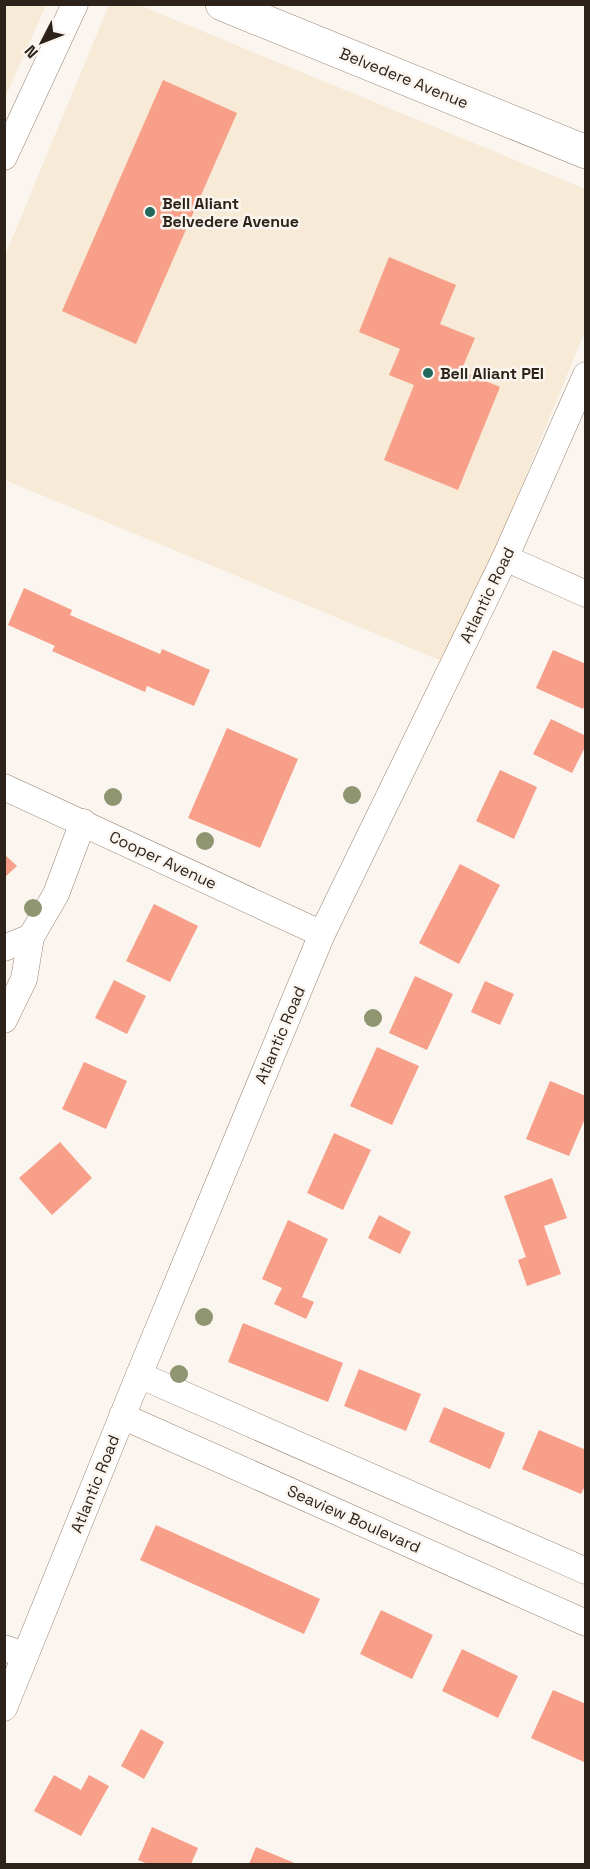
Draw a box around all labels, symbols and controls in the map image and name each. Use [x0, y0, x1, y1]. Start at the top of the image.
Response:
north arrow [12, 12, 72, 72]
text: N [20, 41, 43, 63]
street label: Belvedere Avenue [336, 43, 472, 113]
place label: Bell Aliant Belvedere Avenue [162, 193, 299, 232]
marker: Bell Aliant Belvedere Avenue [143, 205, 157, 219]
place label: Bell Aliant PEI [440, 363, 544, 384]
marker: Bell Aliant PEI [421, 366, 435, 380]
street label: Atlantic Road [455, 544, 519, 646]
street label: Cooper Avenue [106, 826, 220, 894]
street label: Atlantic Road [250, 983, 310, 1087]
street label: Atlantic Road [66, 1432, 124, 1536]
street label: Seaview Boulevard [284, 1480, 424, 1558]

